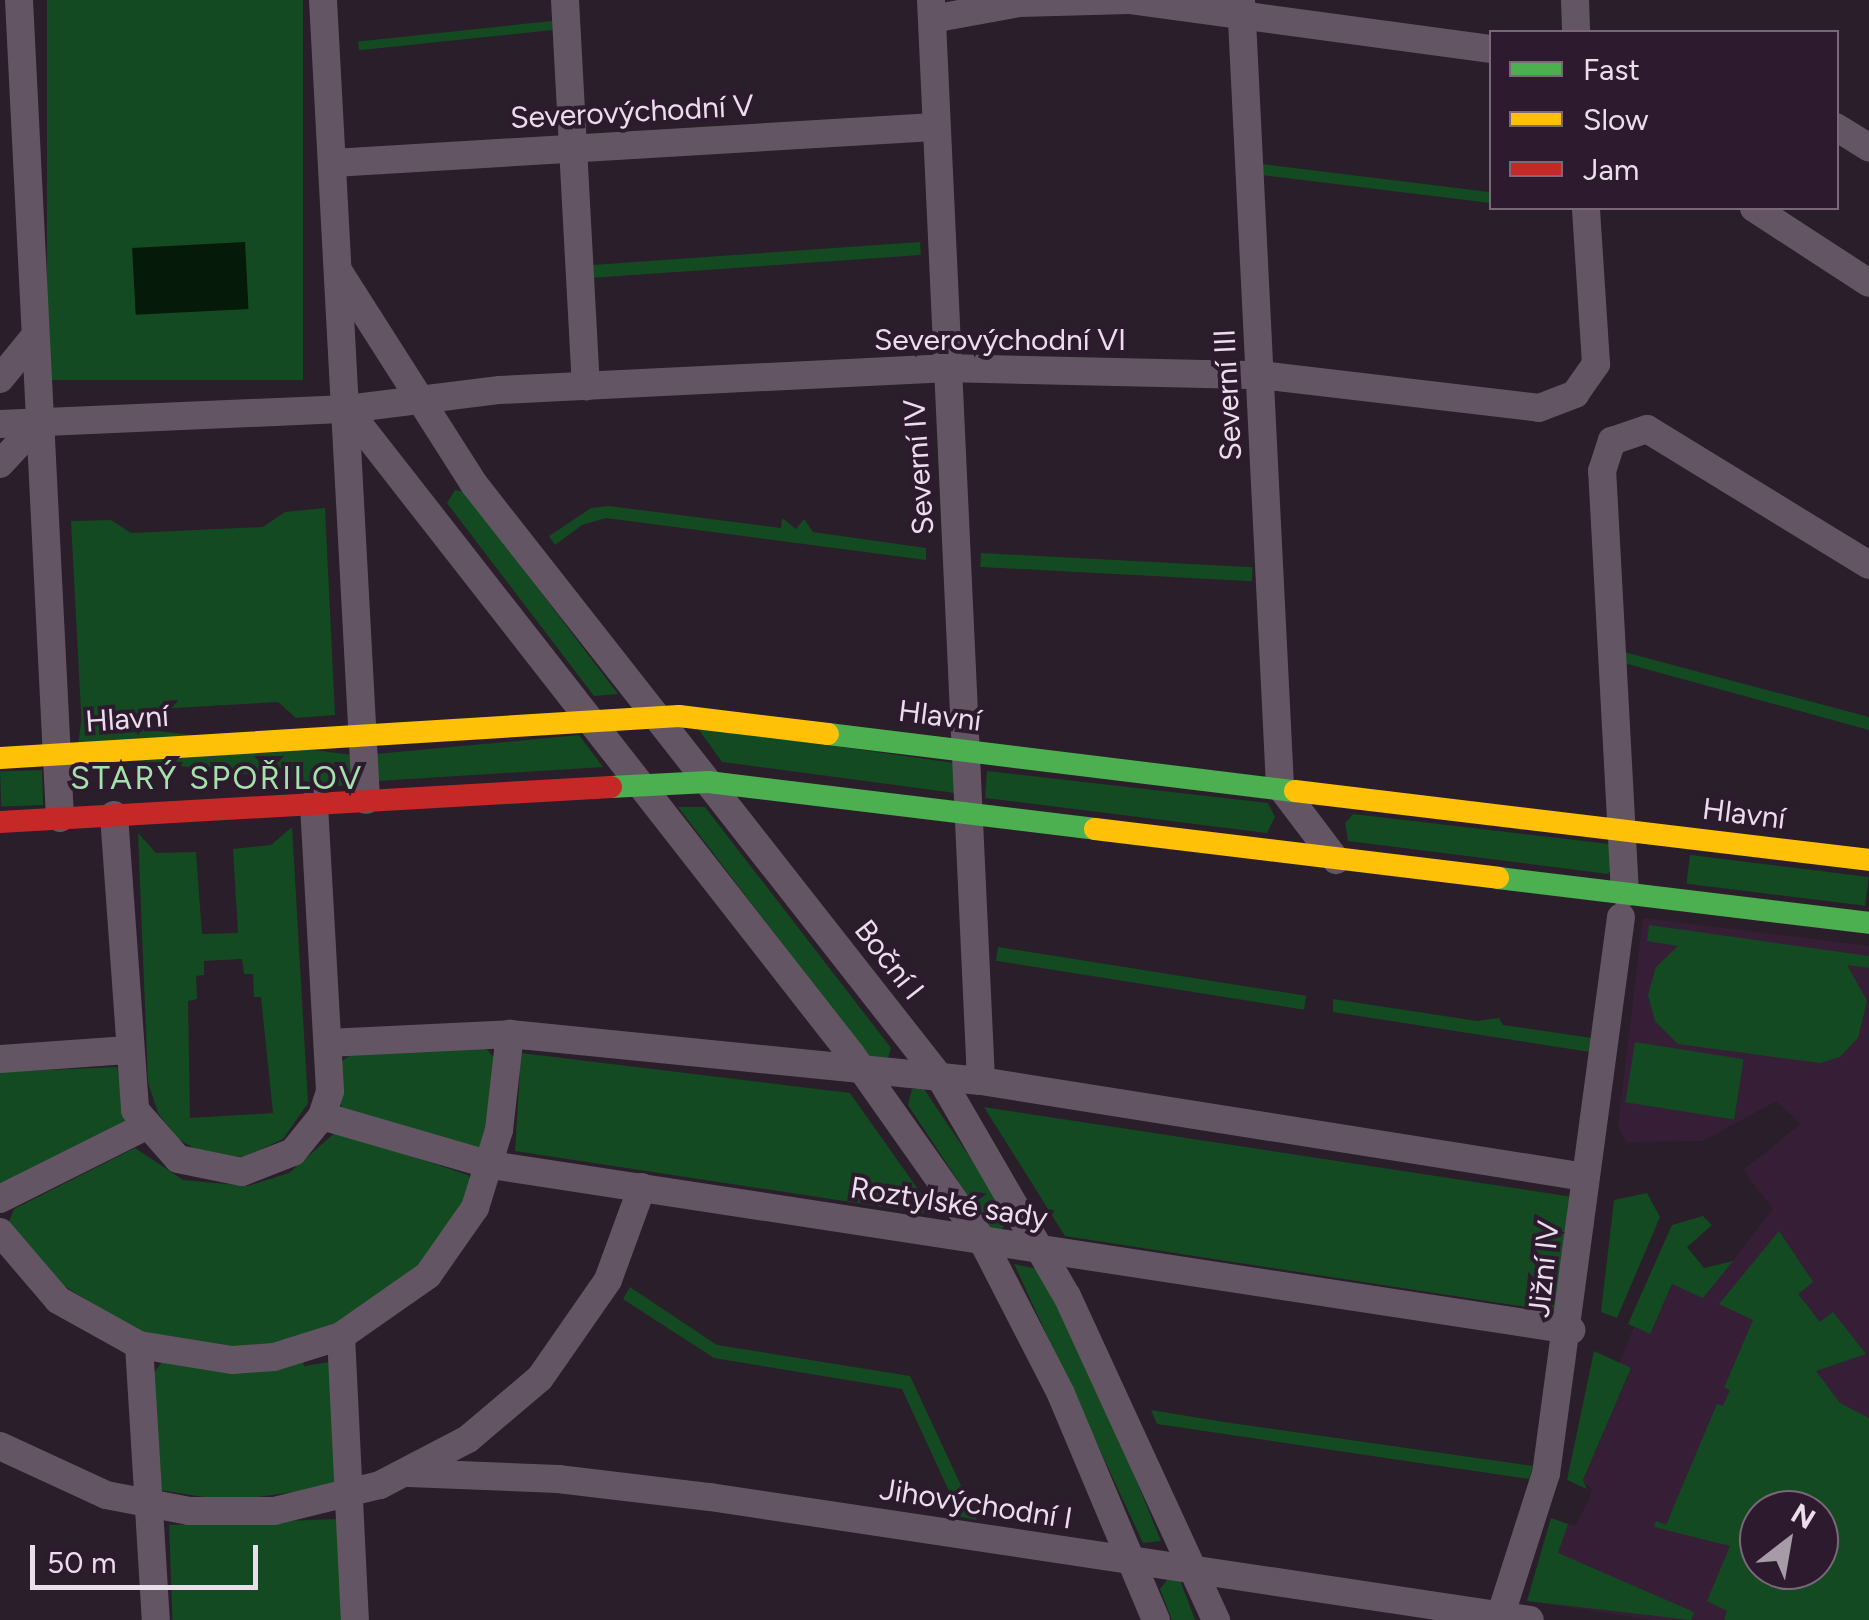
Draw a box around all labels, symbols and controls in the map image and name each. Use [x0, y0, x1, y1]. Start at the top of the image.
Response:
legend [1489, 30, 1839, 210]
text: Fast [1583, 51, 1640, 88]
street label: Severovýchodní V [509, 88, 755, 136]
text: Slow [1583, 101, 1649, 138]
text: Jam [1583, 151, 1639, 188]
street label: Severovýchodní VI [874, 322, 1126, 358]
street label: Severní III [1207, 328, 1249, 462]
street label: Severní IV [896, 398, 942, 536]
street label: Hlavní [896, 693, 984, 739]
street label: Hlavní [84, 698, 170, 740]
district label: STARÝ SPOŘILOV [70, 759, 364, 797]
street label: Hlavní [1700, 791, 1788, 837]
street label: Boční I [847, 913, 931, 1007]
street label: Roztylské sady [848, 1170, 1050, 1236]
street label: Jižní IV [1521, 1219, 1567, 1319]
street label: Jihovýchodní I [877, 1471, 1075, 1537]
north arrow [1739, 1490, 1839, 1590]
text: N [1785, 1496, 1821, 1536]
scale bar [35, 1525, 262, 1587]
text: 50 m [47, 1544, 116, 1581]

